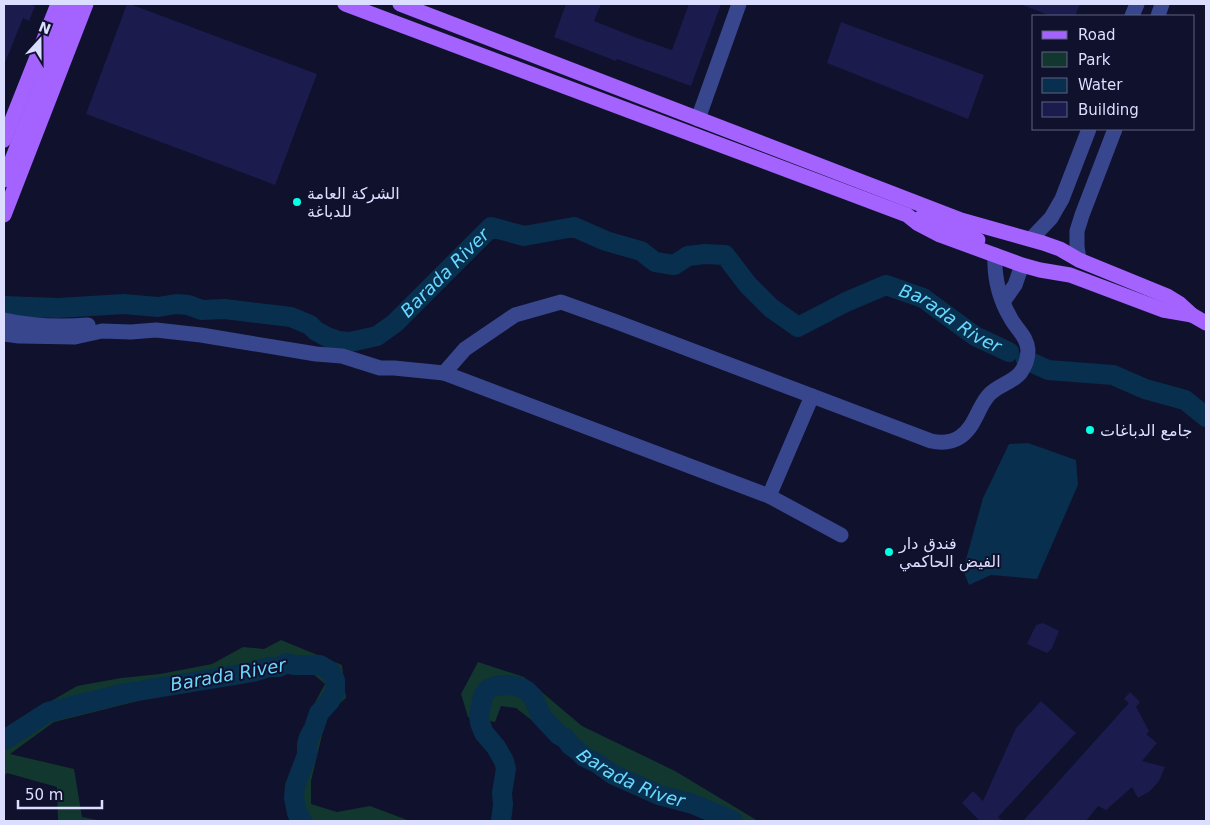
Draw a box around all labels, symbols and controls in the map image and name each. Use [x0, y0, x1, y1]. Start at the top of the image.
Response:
north arrow [15, 15, 65, 65]
legend [1032, 15, 1195, 130]
text: N [36, 18, 53, 37]
text: Road [1078, 26, 1116, 44]
text: Park [1078, 51, 1111, 69]
text: Water [1078, 76, 1123, 94]
text: Building [1078, 101, 1139, 119]
place label: الشركة العامة للدباغة [307, 184, 400, 221]
marker: الشركة العامة للدباغة [291, 196, 303, 208]
water label: Barada River [396, 223, 495, 321]
water label: Barada River [896, 279, 1006, 358]
place label: جامع الدباغات [1100, 421, 1192, 441]
marker: جامع الدباغات [1084, 424, 1096, 436]
place label: فندق دار الفيض الحاكمي [898, 534, 1001, 572]
marker: فندق دار الفيض الحاكمي [883, 546, 895, 558]
water label: Barada River [169, 654, 289, 695]
water label: Barada River [572, 745, 688, 812]
scale bar [18, 778, 101, 810]
text: 50 m [25, 786, 63, 804]

